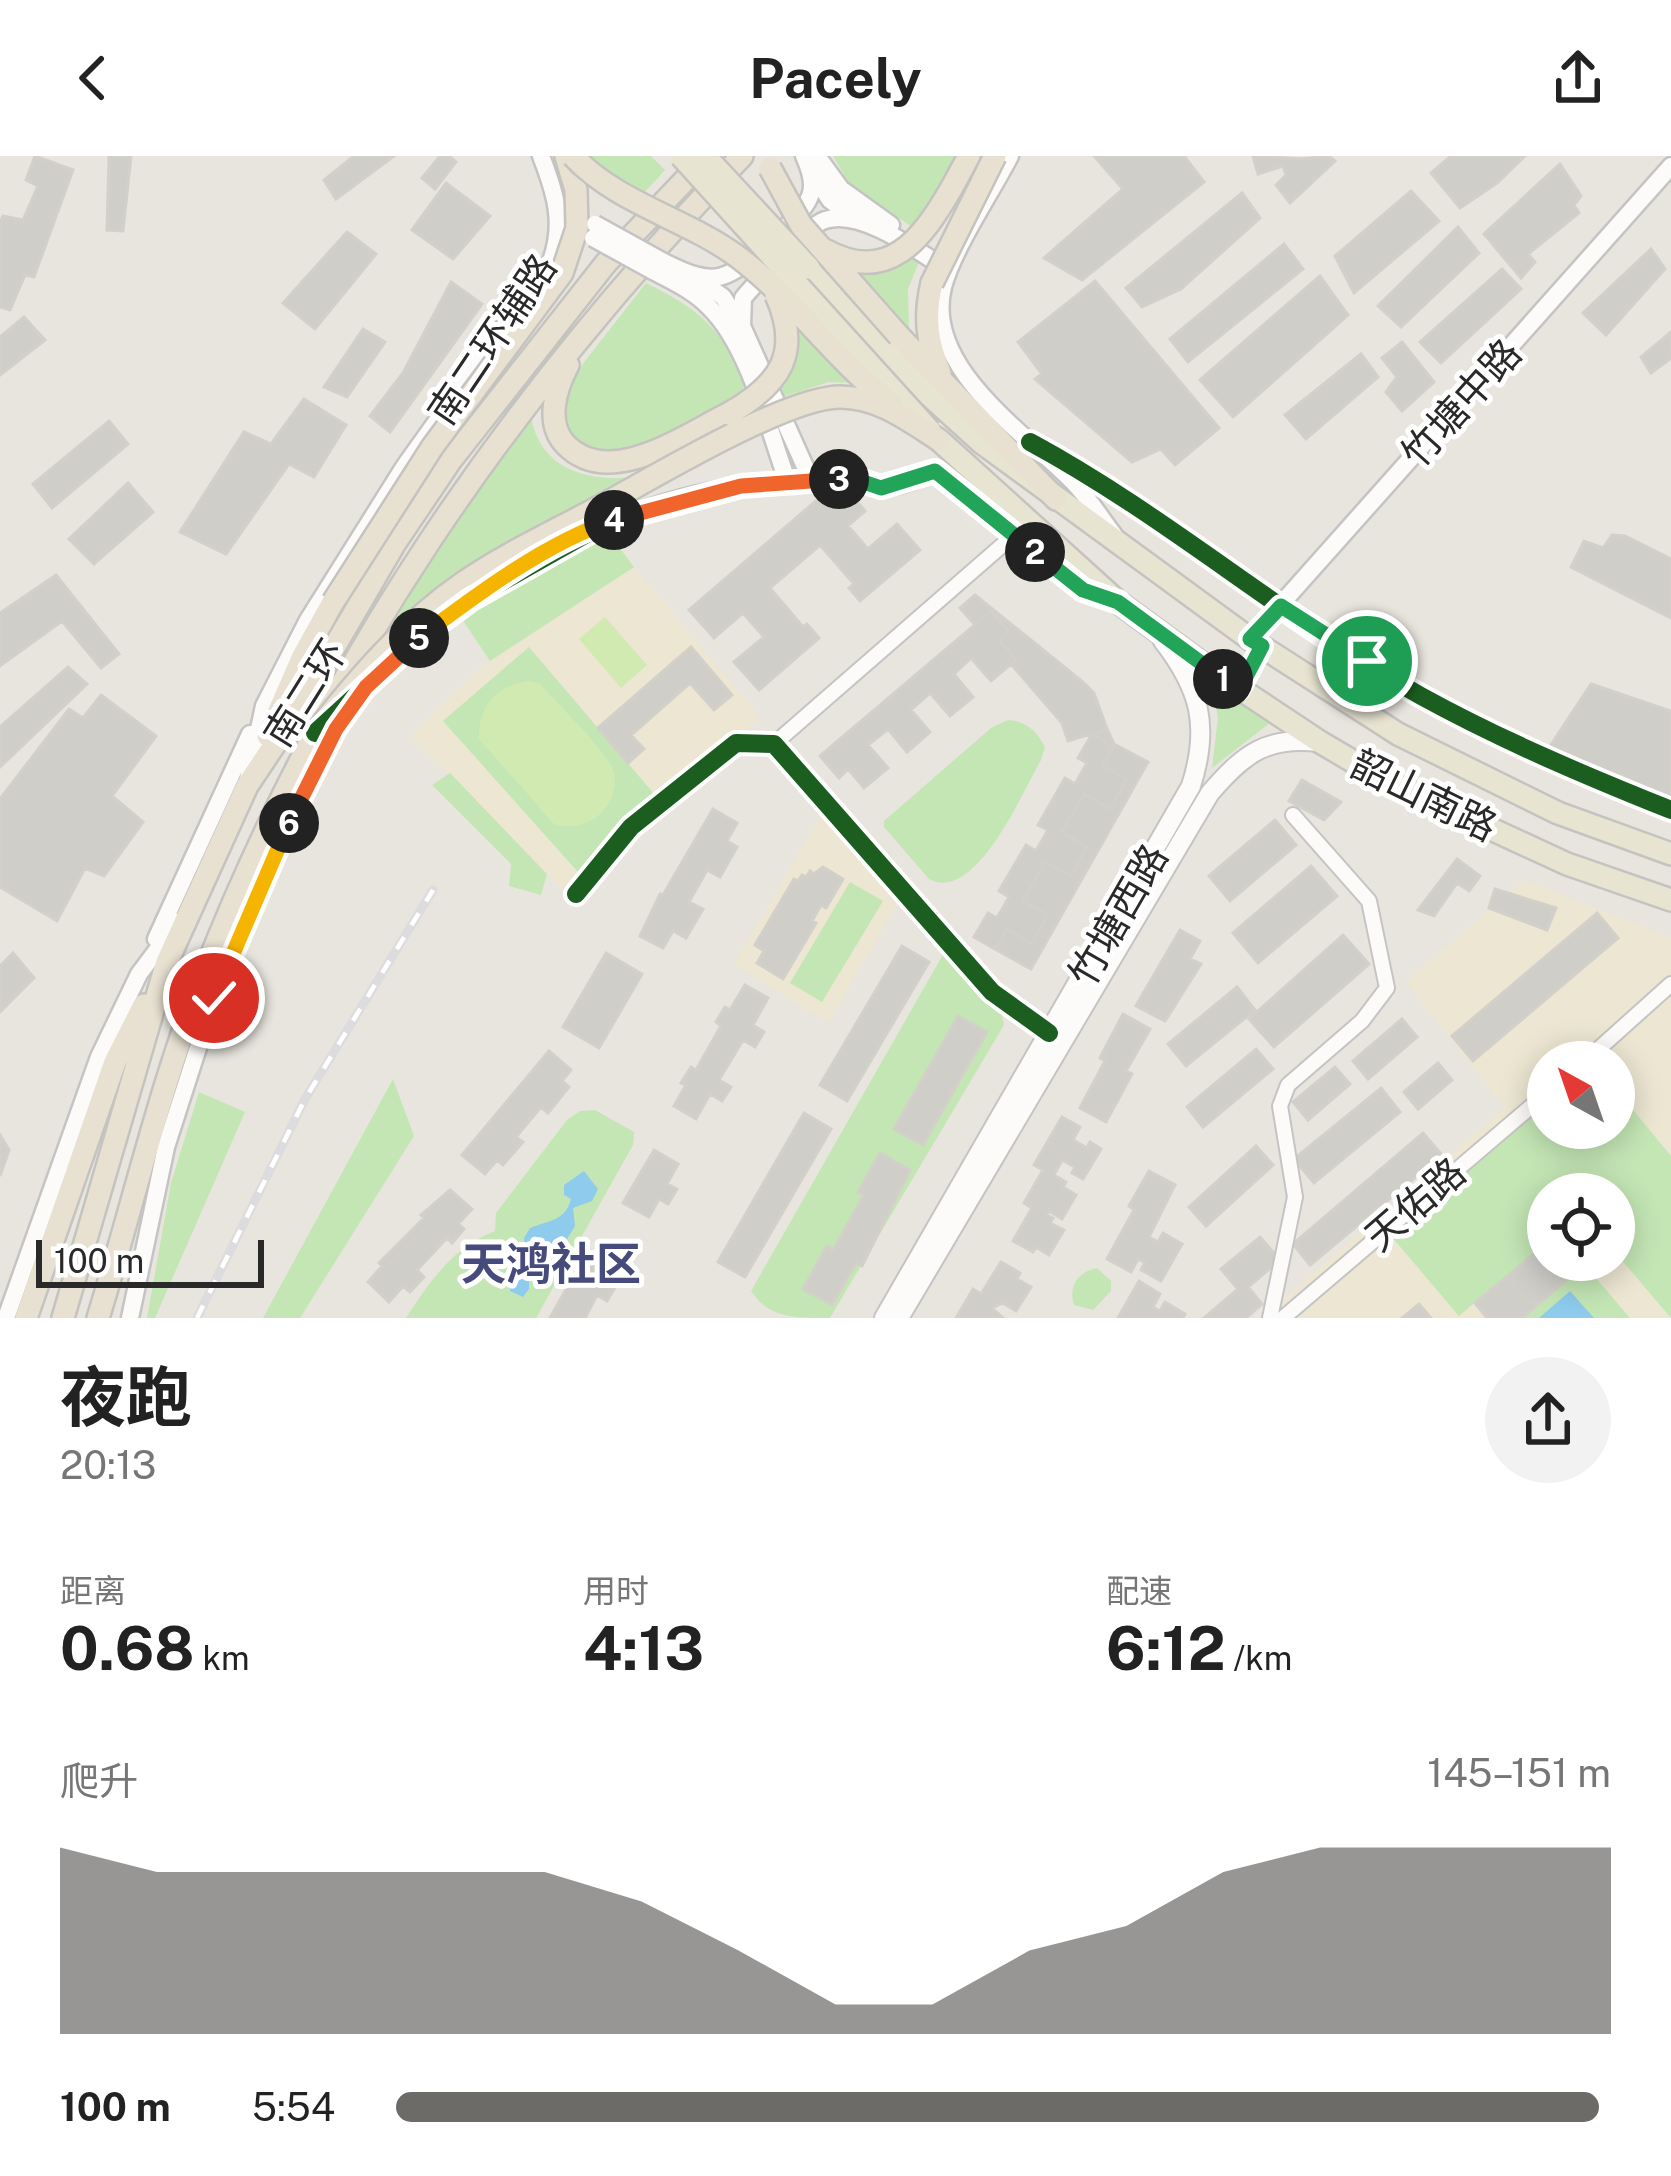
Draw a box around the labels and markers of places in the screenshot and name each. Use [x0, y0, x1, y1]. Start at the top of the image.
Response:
pin: 3 [809, 449, 869, 509]
pin: 4 [584, 490, 644, 550]
pin: 2 [1005, 522, 1065, 582]
pin: 5 [389, 608, 449, 668]
pin [1316, 610, 1418, 712]
pin: 1 [1193, 649, 1253, 709]
pin: 6 [259, 793, 319, 853]
pin [163, 947, 265, 1049]

